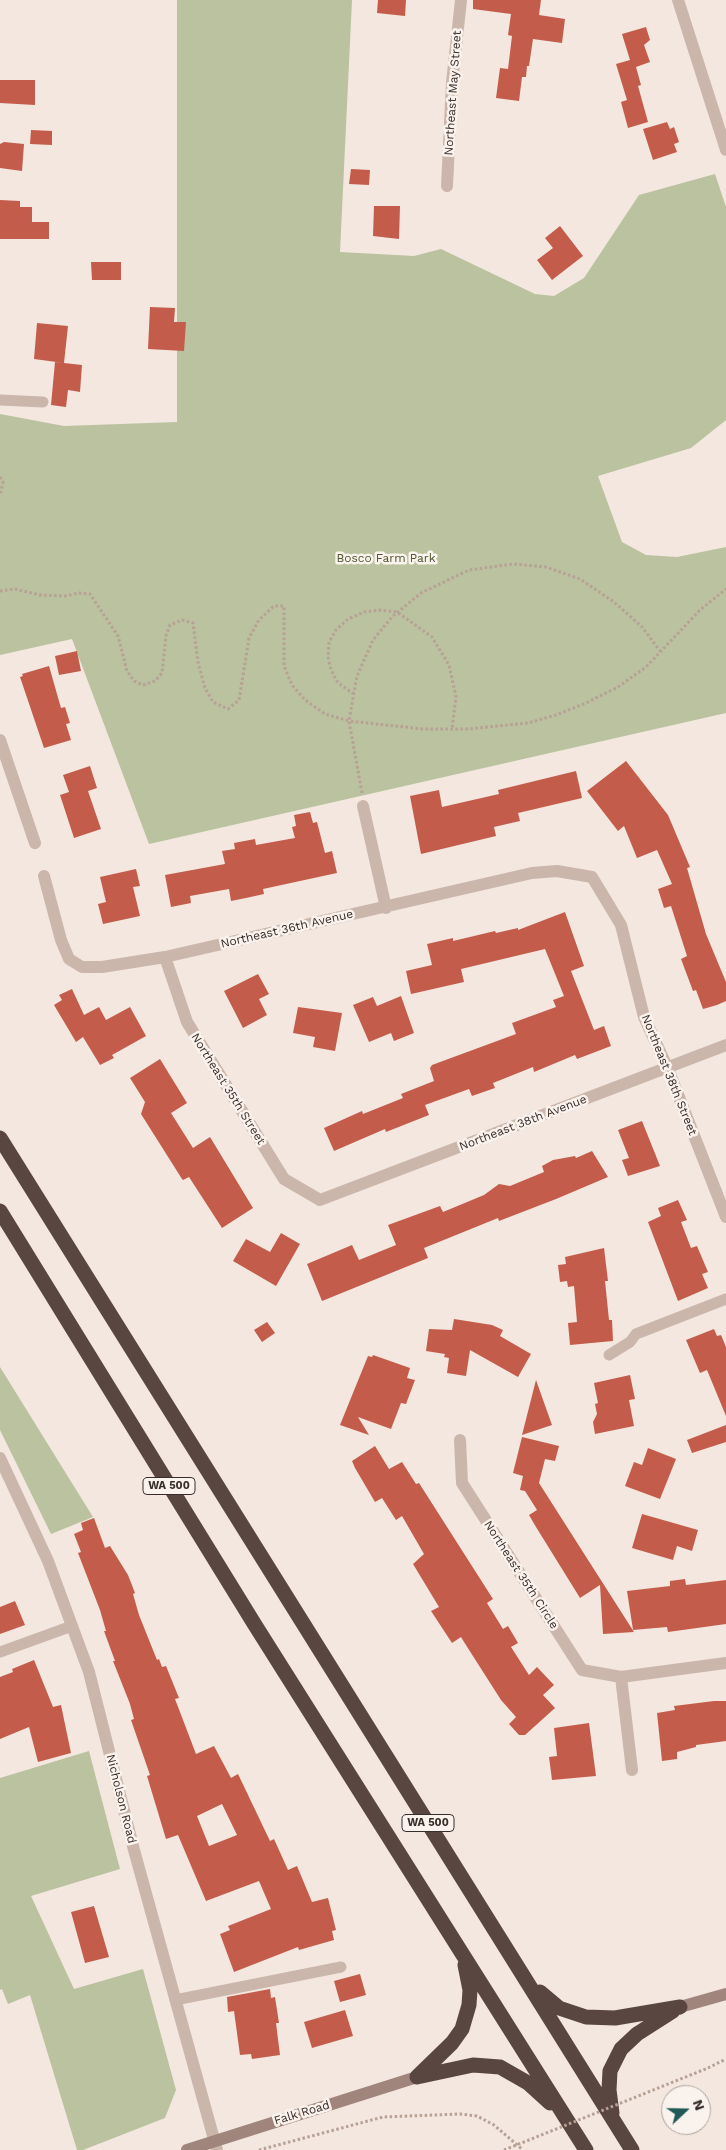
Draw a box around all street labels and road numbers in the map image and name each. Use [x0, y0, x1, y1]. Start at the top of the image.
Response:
street label: Northeast May Street [441, 30, 465, 156]
street label: Northeast 36th Avenue [219, 907, 355, 951]
street label: Northeast 38th Street [638, 1012, 700, 1138]
street label: Northeast 35th Street [188, 1031, 268, 1147]
street label: Northeast 38th Avenue [457, 1092, 589, 1154]
road number: WA 500 [143, 1478, 195, 1494]
street label: Northeast 35th Circle [481, 1518, 561, 1632]
street label: Nicholson Road [103, 1753, 139, 1845]
road number: WA 500 [402, 1815, 454, 1832]
street label: Falk Road [272, 2098, 332, 2128]

